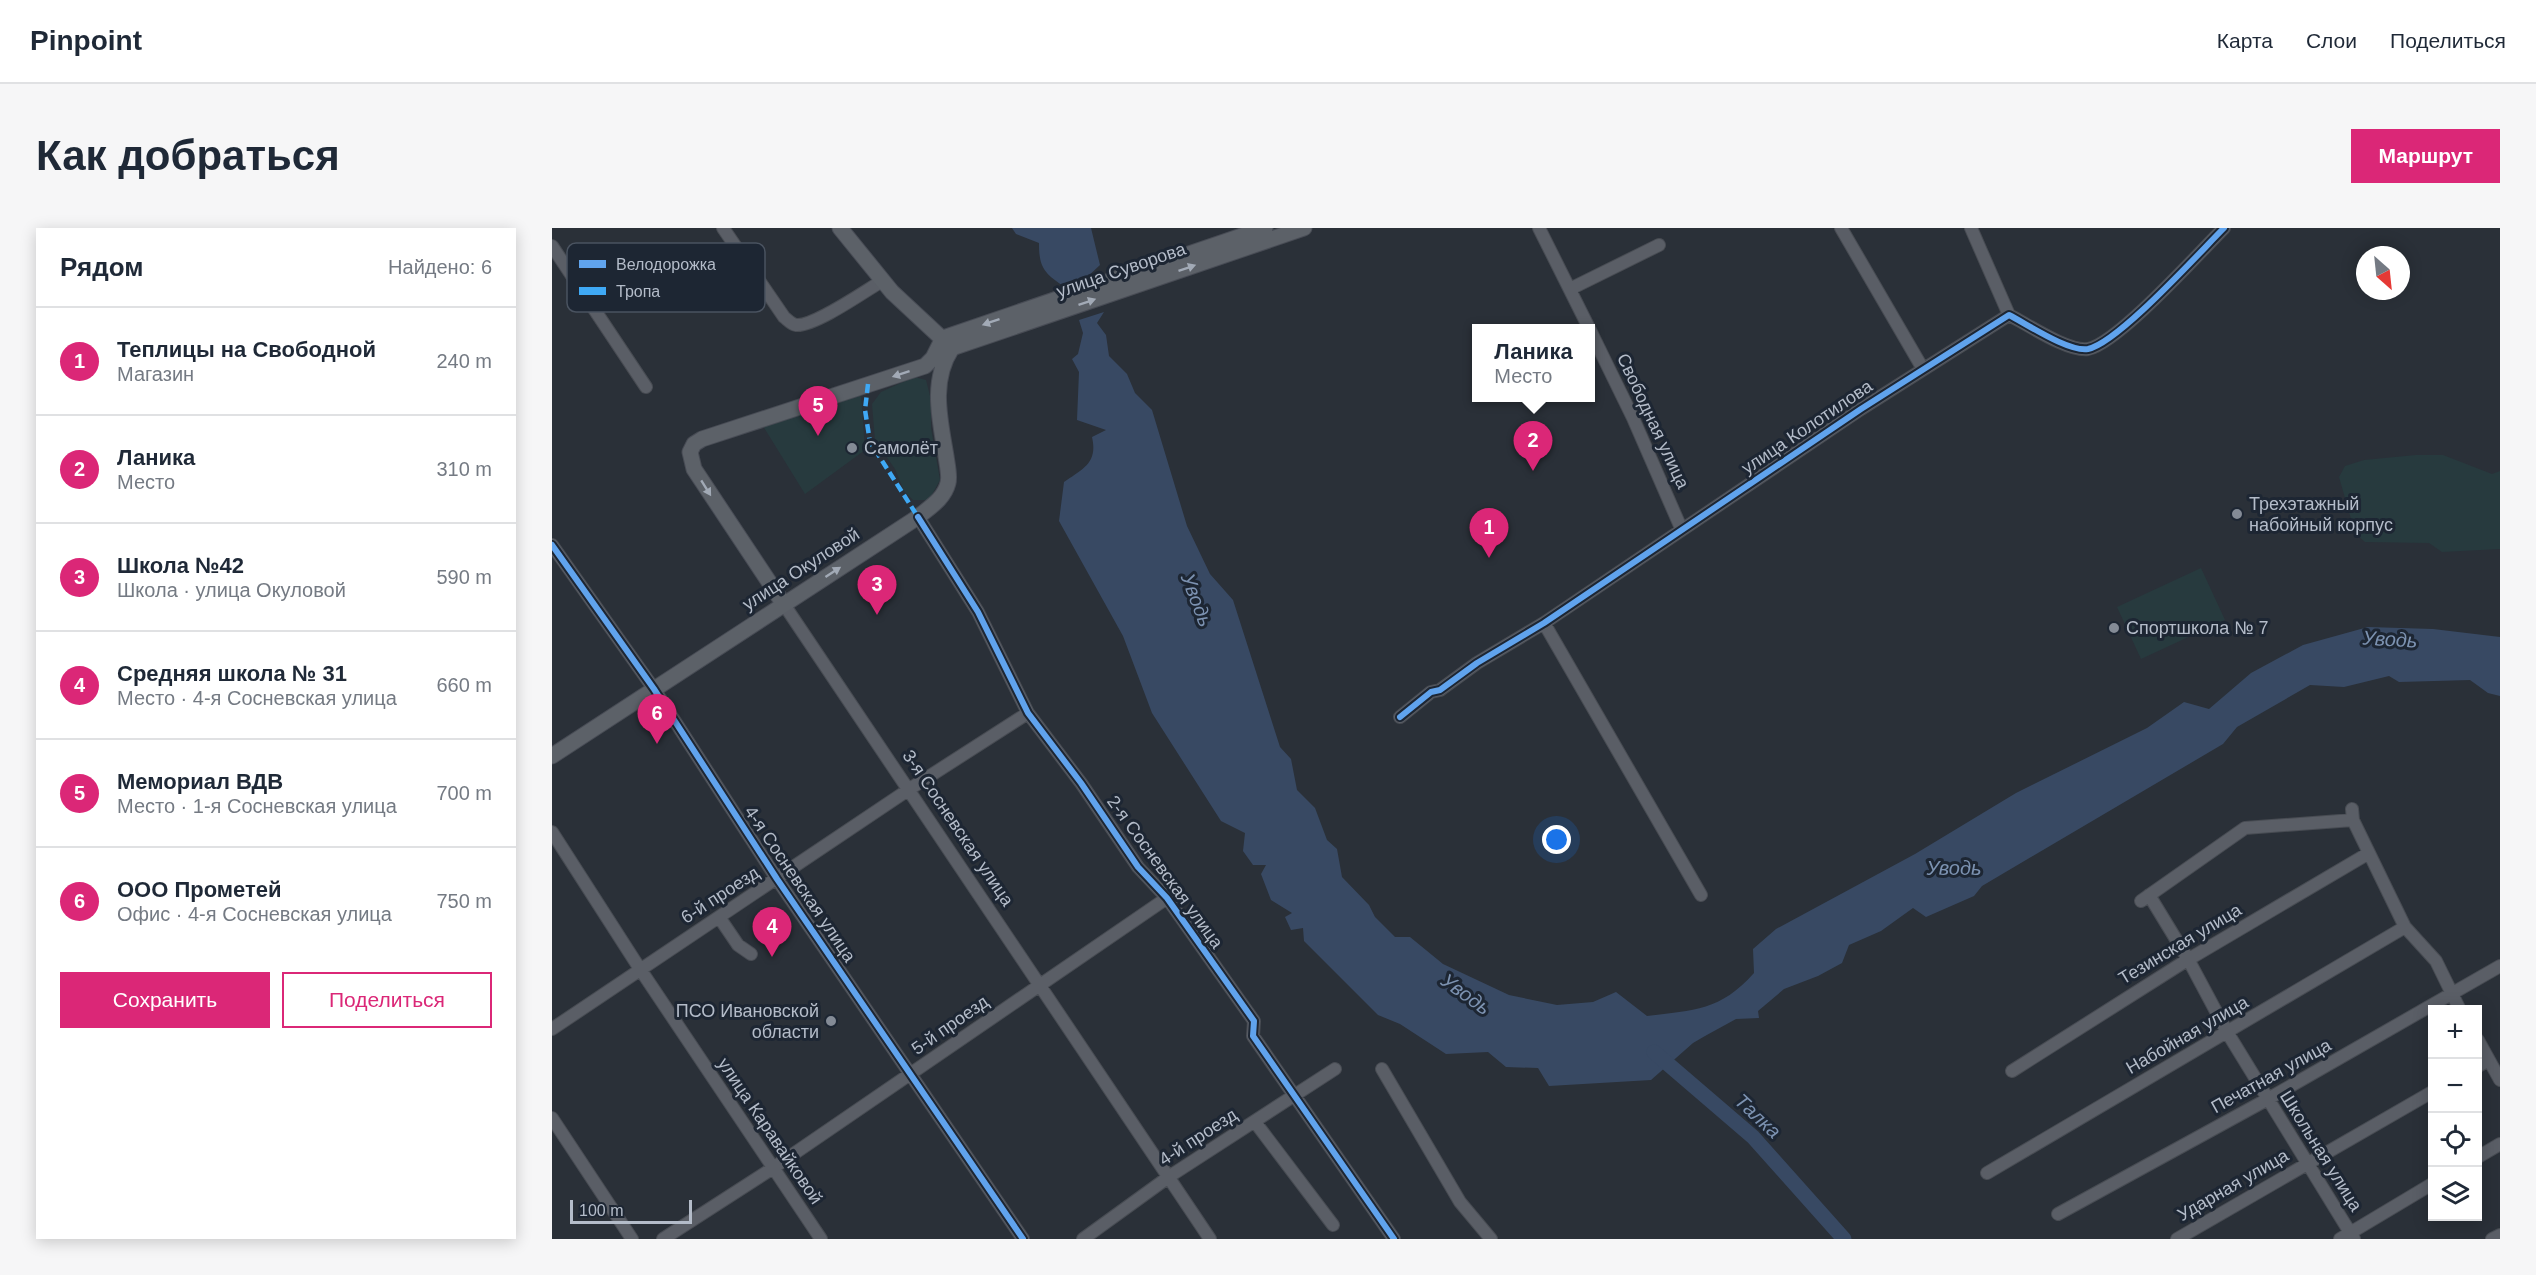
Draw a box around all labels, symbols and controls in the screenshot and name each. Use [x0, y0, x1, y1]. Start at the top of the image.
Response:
text: Pinpoint [30, 25, 142, 56]
text: Карта [2217, 29, 2273, 52]
text: Слои [2306, 29, 2357, 52]
text: Поделиться [2390, 29, 2506, 52]
button: Маршрут [2351, 129, 2500, 183]
text: Как добраться [36, 132, 340, 179]
street label: улица Суворова [1054, 238, 1189, 301]
legend [567, 243, 765, 312]
north arrow [2356, 246, 2410, 300]
text: Рядом [60, 252, 143, 282]
text: Найдено: 6 [388, 256, 492, 278]
text: Велодорожка [616, 256, 716, 273]
one-way arrow [1178, 263, 1196, 272]
text: Тропа [616, 283, 660, 300]
one-way arrow [1078, 297, 1096, 306]
one-way arrow [982, 318, 1000, 328]
popup [1472, 324, 1595, 402]
text: Теплицы на Свободной [117, 337, 376, 362]
text: Ланика [1494, 339, 1573, 364]
text: 1 [74, 350, 85, 372]
text: 240 m [436, 350, 492, 372]
street label: Свободная улица [1613, 350, 1694, 493]
text: Магазин [117, 363, 194, 385]
text: Место [1494, 365, 1552, 387]
one-way arrow [892, 369, 910, 379]
street label: улица Колотилова [1738, 375, 1877, 478]
pin: 5 [798, 386, 838, 436]
pin: 2 [1514, 422, 1552, 471]
place label: Самолёт [864, 438, 938, 458]
marker: Самолёт [845, 441, 859, 455]
text: Ланика [117, 445, 195, 470]
text: 2 [74, 458, 85, 480]
text: 310 m [436, 458, 492, 480]
text: Место [117, 471, 175, 493]
one-way arrow [700, 480, 711, 496]
place label: Трехэтажный набойный корпус [2249, 494, 2393, 535]
marker: Трехэтажный набойный корпус [2230, 507, 2244, 521]
pin: 1 [1470, 508, 1508, 558]
street label: улица Окуловой [739, 524, 863, 614]
text: Школа №42 [117, 553, 244, 578]
text: 3 [74, 566, 85, 588]
text: 590 m [436, 566, 492, 588]
one-way arrow [825, 566, 841, 577]
pin: 3 [858, 566, 896, 615]
water label: Уводь [1177, 569, 1217, 630]
text: Школа · улица Окуловой [117, 579, 346, 601]
place label: Спортшкола № 7 [2126, 618, 2269, 638]
marker: Спортшкола № 7 [2107, 621, 2121, 635]
water label: Уводь [2361, 627, 2418, 651]
text: Средняя школа № 31 [117, 661, 347, 686]
text: 4 [74, 674, 85, 696]
text: 660 m [436, 674, 492, 696]
text: Место · 4-я Сосневская улица [117, 687, 397, 709]
pin: 6 [638, 694, 676, 744]
street label: 3-я Сосневская улица [898, 746, 1018, 911]
text: Мемориал ВДВ [117, 769, 283, 794]
text: 5 [74, 782, 85, 804]
text: 700 m [436, 782, 492, 804]
street label: 2-я Сосневская улица [1103, 792, 1228, 953]
text: Место · 1-я Сосневская улица [117, 795, 397, 817]
street label: 4-я Сосневская улица [740, 802, 860, 966]
your location [1542, 825, 1571, 854]
water label: Уводь [1925, 857, 1982, 879]
street label: 6-й проезд [677, 862, 763, 928]
text: ООО Прометей [117, 877, 282, 902]
text: 6 [74, 890, 85, 912]
text: 750 m [436, 890, 492, 912]
street label: Тезинская улица [2115, 899, 2246, 988]
text: Офис · 4-я Сосневская улица [117, 903, 392, 925]
pin: 4 [752, 908, 792, 957]
water label: Уводь [1436, 968, 1495, 1019]
button: Сохранить [60, 972, 270, 1028]
button: Поделиться [282, 972, 492, 1028]
street label: 5-й проезд [908, 991, 993, 1059]
street label: Набойная улица [2122, 991, 2252, 1078]
place label: ПСО Ивановской области [676, 1001, 819, 1042]
map controls [2428, 1005, 2482, 1221]
button: + [2428, 1005, 2482, 1059]
marker: ПСО Ивановской области [824, 1014, 838, 1028]
street label: Печатная улица [2208, 1034, 2335, 1117]
street label: улица Каравайковой [714, 1054, 826, 1208]
button: − [2428, 1059, 2482, 1113]
street label: Школьная улица [2276, 1087, 2367, 1216]
water label: Талка [1731, 1089, 1785, 1143]
street label: 4-й проезд [1155, 1104, 1241, 1170]
button: locate [2428, 1113, 2482, 1167]
street label: Ударная улица [2174, 1145, 2293, 1225]
button: layers [2428, 1167, 2482, 1221]
scale bar [570, 1197, 692, 1224]
text: 100 m [579, 1202, 623, 1219]

